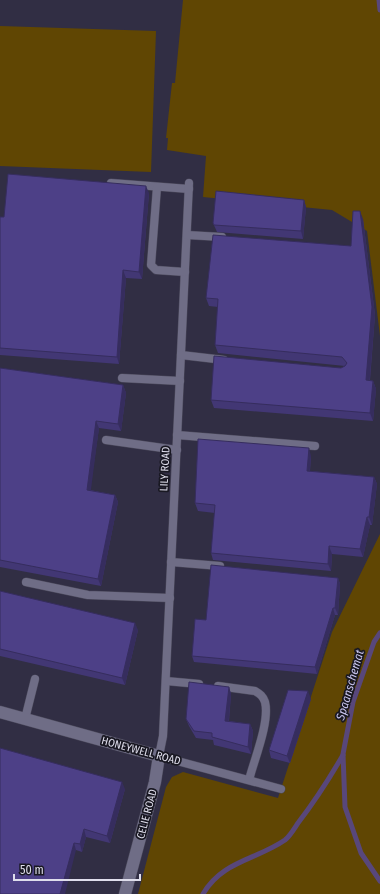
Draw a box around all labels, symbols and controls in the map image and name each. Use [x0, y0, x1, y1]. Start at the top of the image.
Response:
street label: LILY ROAD [157, 446, 173, 492]
water label: Spaanschemat [333, 648, 367, 723]
street label: HONEYWELL ROAD [100, 734, 182, 768]
street label: CELIE ROAD [134, 788, 160, 840]
scale bar [14, 856, 140, 882]
text: 50 m [20, 863, 44, 877]

